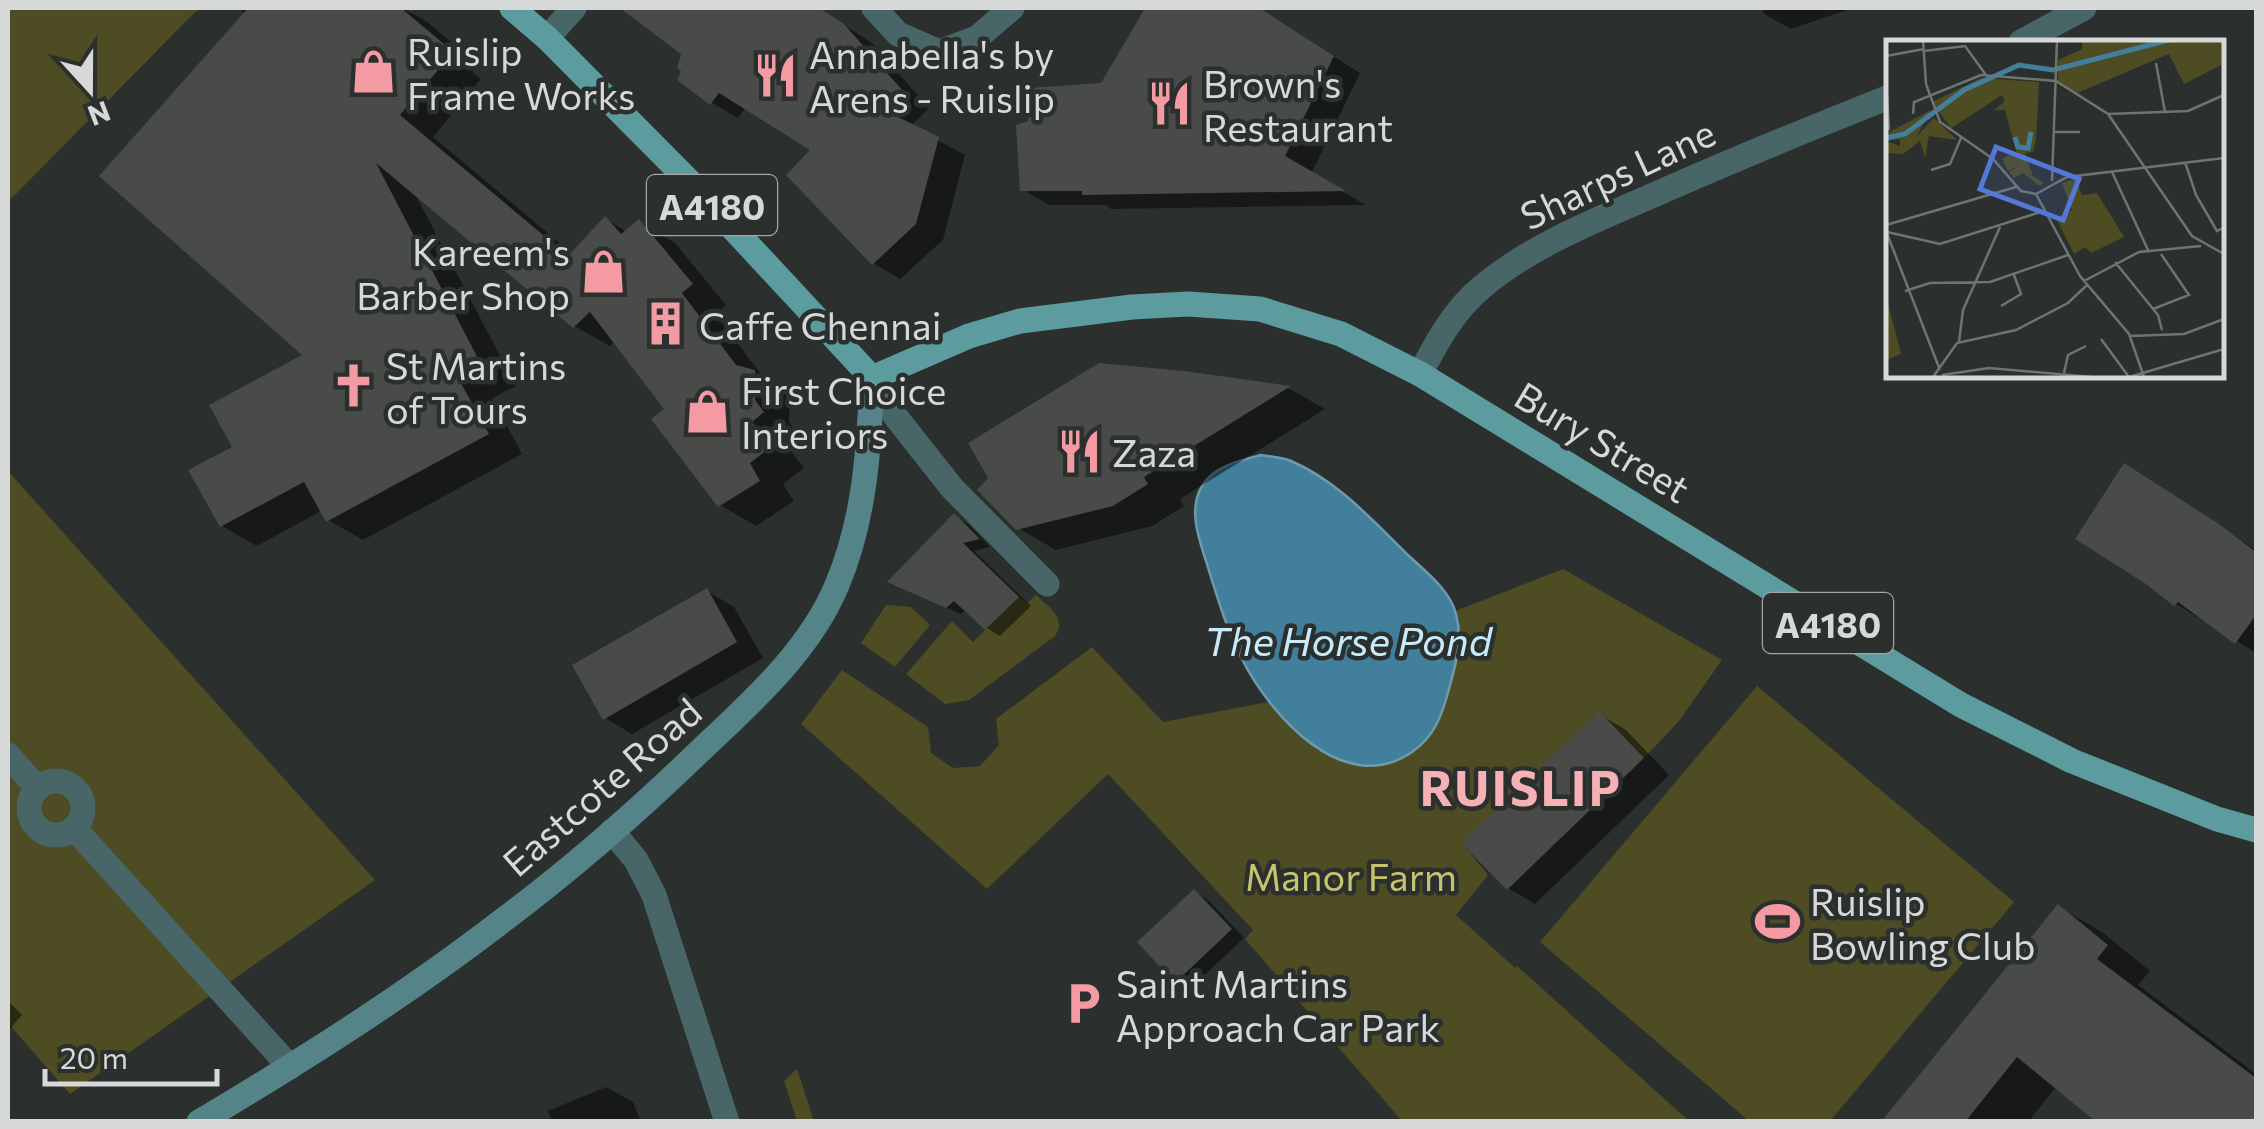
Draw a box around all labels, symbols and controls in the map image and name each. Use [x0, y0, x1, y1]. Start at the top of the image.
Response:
place label: Ruislip Frame Works [407, 27, 635, 118]
place label: Annabella's by Arens - Ruislip [809, 30, 1055, 121]
north arrow [40, 40, 140, 140]
inset map [1886, 40, 2224, 378]
shop icon: Ruislip Frame Works [350, 48, 398, 96]
restaurant icon: Annabella's by Arens - Ruislip [752, 51, 800, 99]
place label: Brown's Restaurant [1203, 59, 1393, 150]
restaurant icon: Brown's Restaurant [1146, 80, 1194, 128]
text: N [83, 95, 115, 134]
street label: Sharps Lane [1512, 107, 1722, 239]
road number: A4180 [647, 175, 777, 235]
place label: Kareem's Barber Shop [356, 227, 570, 318]
shop icon: Kareem's Barber Shop [579, 248, 627, 296]
building icon: Caffe Chennai [642, 300, 690, 348]
place label: Caffe Chennai [699, 301, 942, 348]
place label: St Martins of Tours [386, 341, 566, 432]
church icon: St Martins of Tours [329, 362, 377, 410]
place label: First Choice Interiors [741, 366, 946, 457]
street label: Bury Street [1507, 371, 1699, 511]
shop icon: First Choice Interiors [684, 387, 732, 435]
restaurant icon: Zaza [1055, 427, 1103, 475]
place label: Zaza [1112, 428, 1196, 475]
road number: A4180 [1763, 593, 1893, 653]
water label: The Horse Pond [1204, 615, 1494, 664]
street label: Eastcote Road [492, 687, 710, 885]
district label: RUISLIP [1420, 757, 1622, 816]
park label: Manor Farm [1245, 852, 1457, 899]
place label: Ruislip Bowling Club [1810, 877, 2035, 968]
sports icon: Ruislip Bowling Club [1753, 898, 1801, 946]
place label: Saint Martins Approach Car Park [1116, 959, 1440, 1050]
parking icon: Saint Martins Approach Car Park [1059, 980, 1107, 1028]
scale bar [45, 1024, 218, 1086]
text: 20 m [60, 1038, 128, 1075]

